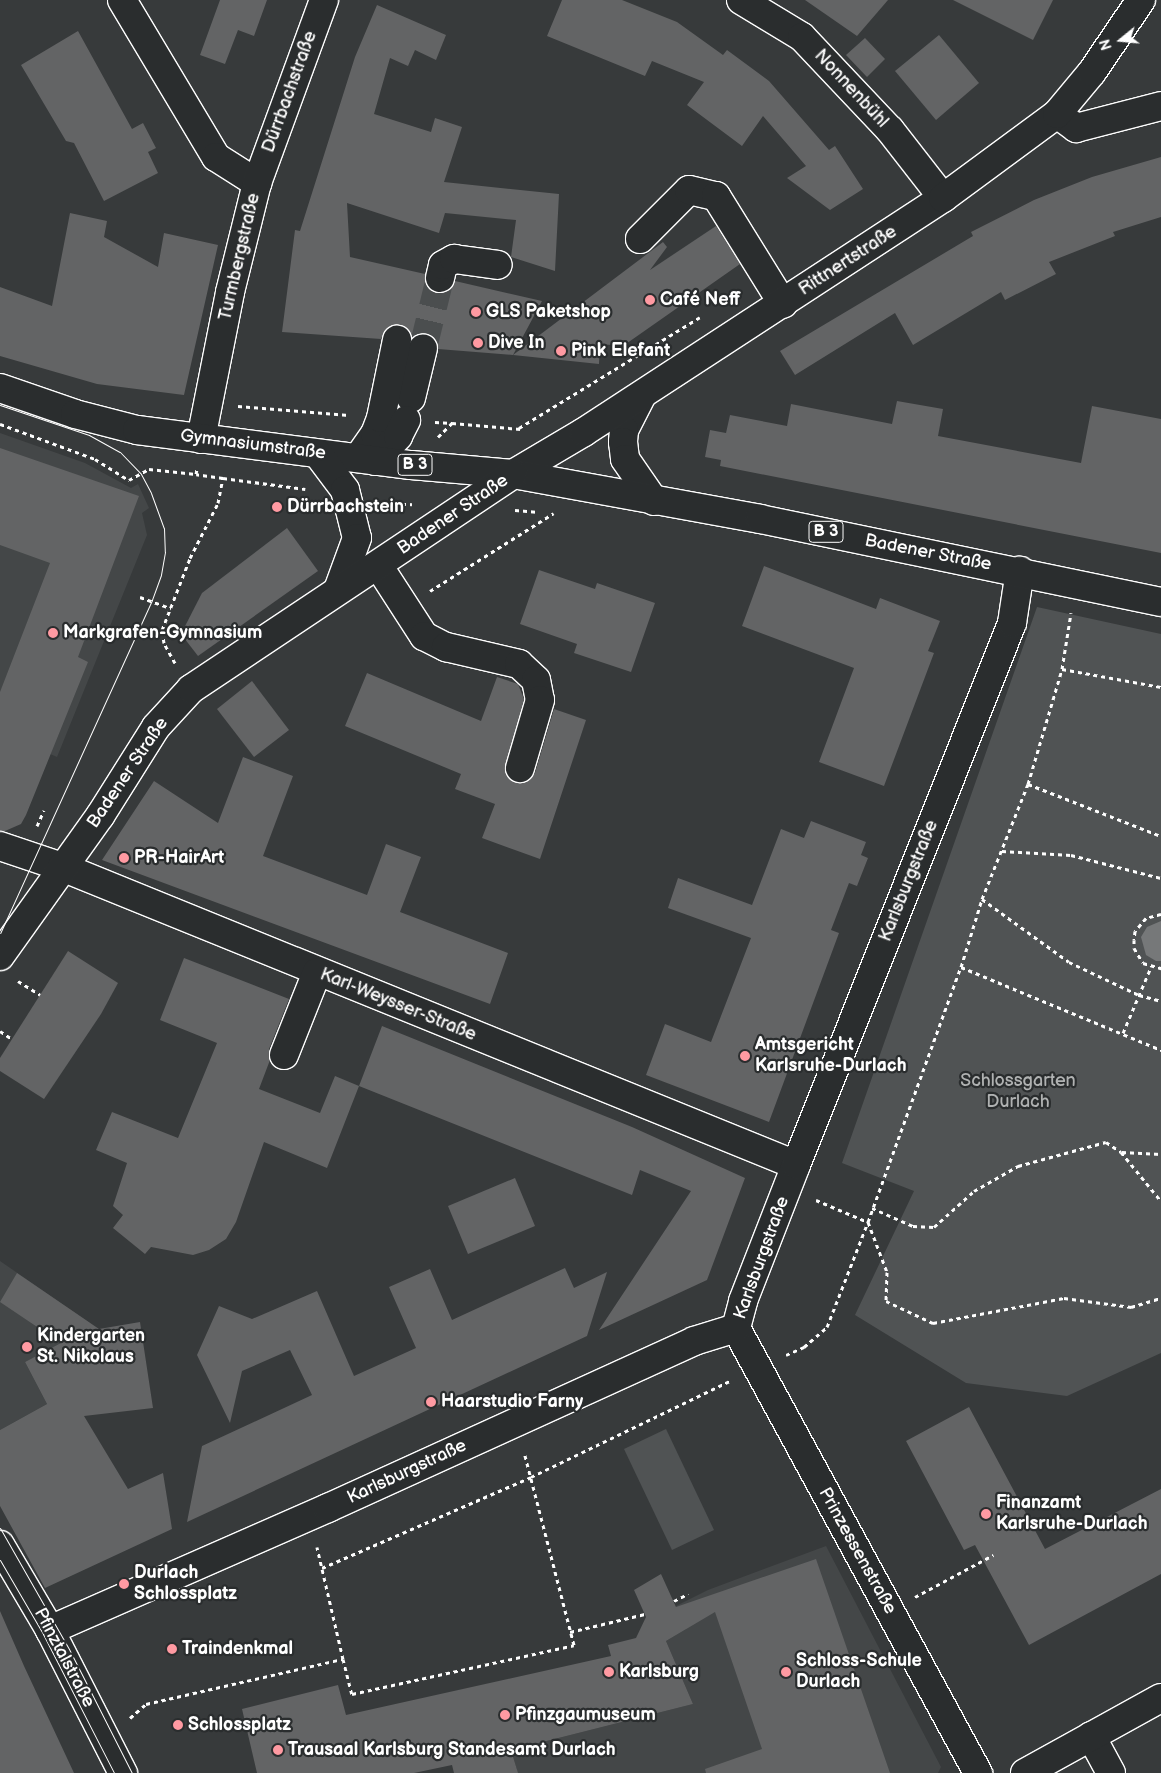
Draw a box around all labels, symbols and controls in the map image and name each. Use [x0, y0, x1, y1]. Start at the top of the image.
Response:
north arrow [1096, 15, 1146, 65]
street label: Dürrbachstraße [258, 28, 322, 156]
text: N [1097, 37, 1116, 52]
street label: Nonnenbühl [809, 45, 893, 133]
street label: Turmbergstraße [215, 191, 265, 323]
street label: Rittnertstraße [795, 221, 901, 301]
place label: Café Neff [660, 289, 740, 311]
marker: Café Neff [644, 294, 656, 306]
place label: GLS Paketshop [486, 301, 611, 323]
marker: GLS Paketshop [470, 306, 482, 318]
place label: Dive In [488, 332, 545, 354]
marker: Dive In [472, 337, 484, 349]
place label: Pink Elefant [571, 340, 670, 362]
marker: Pink Elefant [555, 345, 567, 357]
street label: Gymnasiumstraße [179, 425, 327, 465]
road number: B 3 [398, 452, 432, 478]
street label: Badener Straße [393, 470, 513, 560]
place label: Dürrbachstein [287, 496, 404, 518]
marker: Dürrbachstein [271, 501, 283, 513]
road number: B 3 [808, 518, 844, 546]
street label: Badener Straße [863, 530, 993, 576]
place label: Markgrafen-Gymnasium [63, 622, 262, 644]
marker: Markgrafen-Gymnasium [47, 627, 59, 639]
street label: Badener Straße [83, 713, 173, 833]
street label: Karlsburgstraße [875, 817, 943, 945]
place label: PR-HairArt [134, 847, 224, 869]
marker: PR-HairArt [118, 852, 130, 864]
street label: Karl-Weysser-Straße [317, 964, 479, 1046]
place label: Amtsgericht Karlsruhe-Durlach [755, 1035, 907, 1078]
marker: Amtsgericht Karlsruhe-Durlach [739, 1050, 751, 1062]
park label: Schlossgarten Durlach [960, 1071, 1076, 1114]
street label: Karlsburgstraße [730, 1194, 794, 1322]
place label: Kindergarten St. Nikolaus [37, 1326, 145, 1368]
marker: Kindergarten St. Nikolaus [21, 1341, 33, 1353]
place label: Haarstudio Farny [441, 1391, 583, 1413]
marker: Haarstudio Farny [425, 1396, 437, 1408]
street label: Karlsburgstraße [344, 1435, 470, 1509]
street label: Prinzessenstraße [813, 1484, 901, 1618]
place label: Finanzamt Karlsruhe-Durlach [996, 1493, 1148, 1536]
marker: Finanzamt Karlsruhe-Durlach [980, 1508, 992, 1520]
place label: Durlach Schlossplatz [134, 1563, 237, 1606]
marker: Durlach Schlossplatz [118, 1578, 130, 1590]
street label: Pfinztalstraße [29, 1605, 99, 1711]
place label: Traindenkmal [182, 1638, 293, 1660]
marker: Traindenkmal [166, 1643, 178, 1655]
place label: Schloss-Schule Durlach [796, 1651, 922, 1694]
place label: Karlsburg [619, 1661, 699, 1683]
marker: Karlsburg [603, 1666, 615, 1678]
marker: Schloss-Schule Durlach [780, 1666, 792, 1678]
place label: Pfinzgaumuseum [515, 1704, 656, 1726]
marker: Pfinzgaumuseum [499, 1709, 511, 1721]
place label: Schlossplatz [188, 1714, 291, 1736]
marker: Schlossplatz [172, 1719, 184, 1731]
place label: Trausaal Karlsburg Standesamt Durlach [288, 1739, 616, 1761]
marker: Trausaal Karlsburg Standesamt Durlach [272, 1744, 284, 1756]

